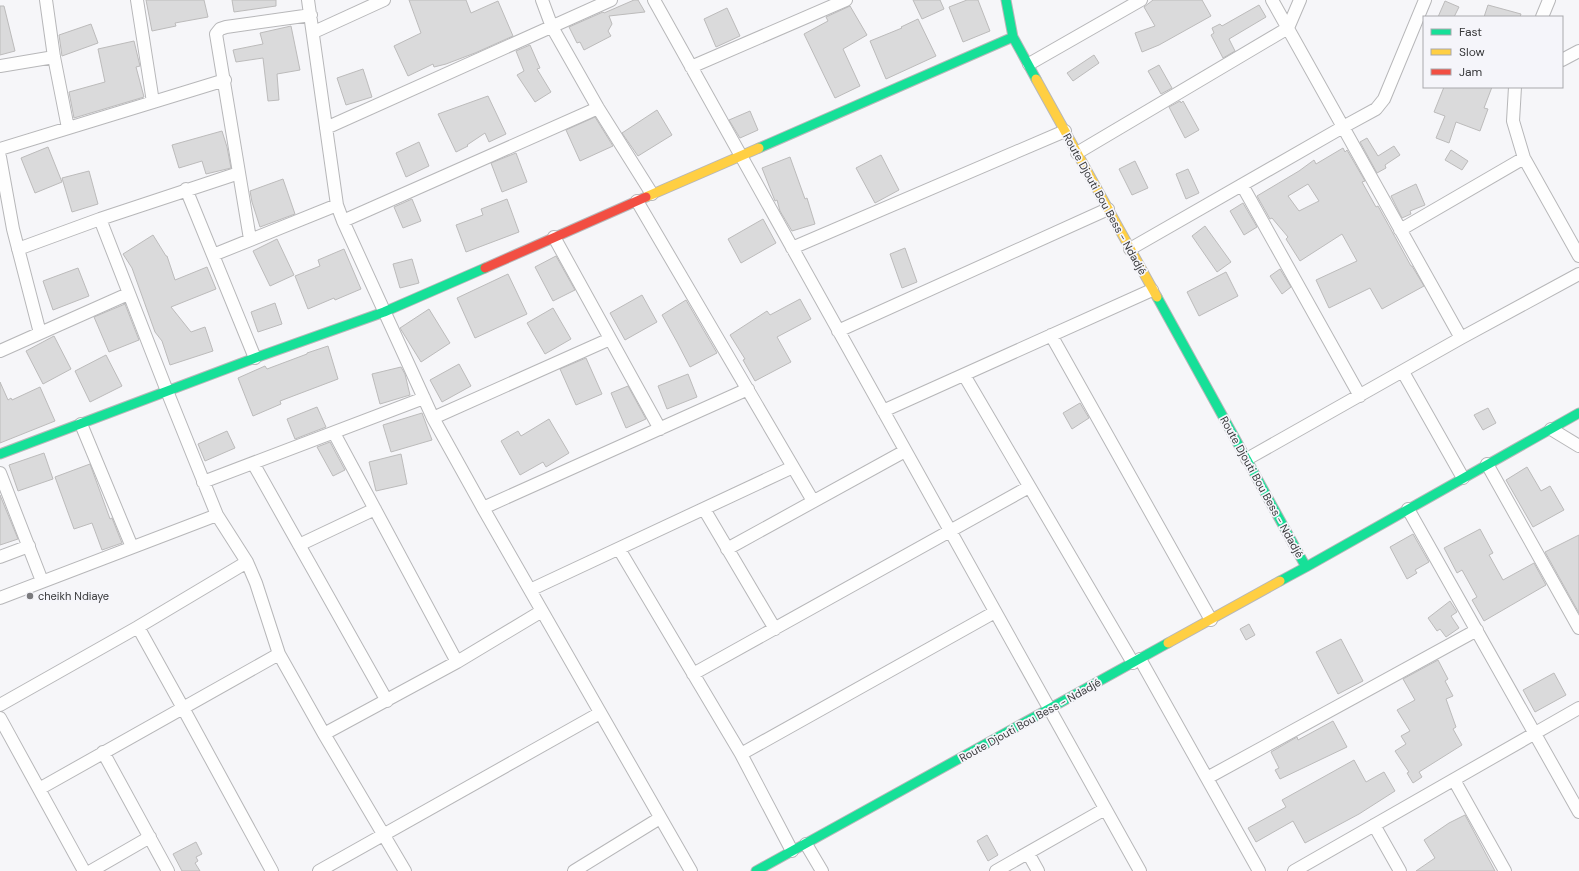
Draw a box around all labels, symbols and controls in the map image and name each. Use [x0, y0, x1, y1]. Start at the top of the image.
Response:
legend [1423, 16, 1563, 88]
text: Fast [1459, 24, 1482, 40]
text: Slow [1459, 44, 1485, 60]
text: Jam [1459, 64, 1482, 80]
street label: Route Djouti Bou Bess - Ndadjé [1060, 131, 1150, 277]
street label: Route Djouti Bou Bess - Ndadjé [1217, 414, 1307, 560]
place label: cheikh Ndiaye [38, 589, 109, 603]
marker: cheikh Ndiaye [25, 591, 35, 601]
street label: Route Djouti Bou Bess - Ndadjé [957, 675, 1103, 765]

